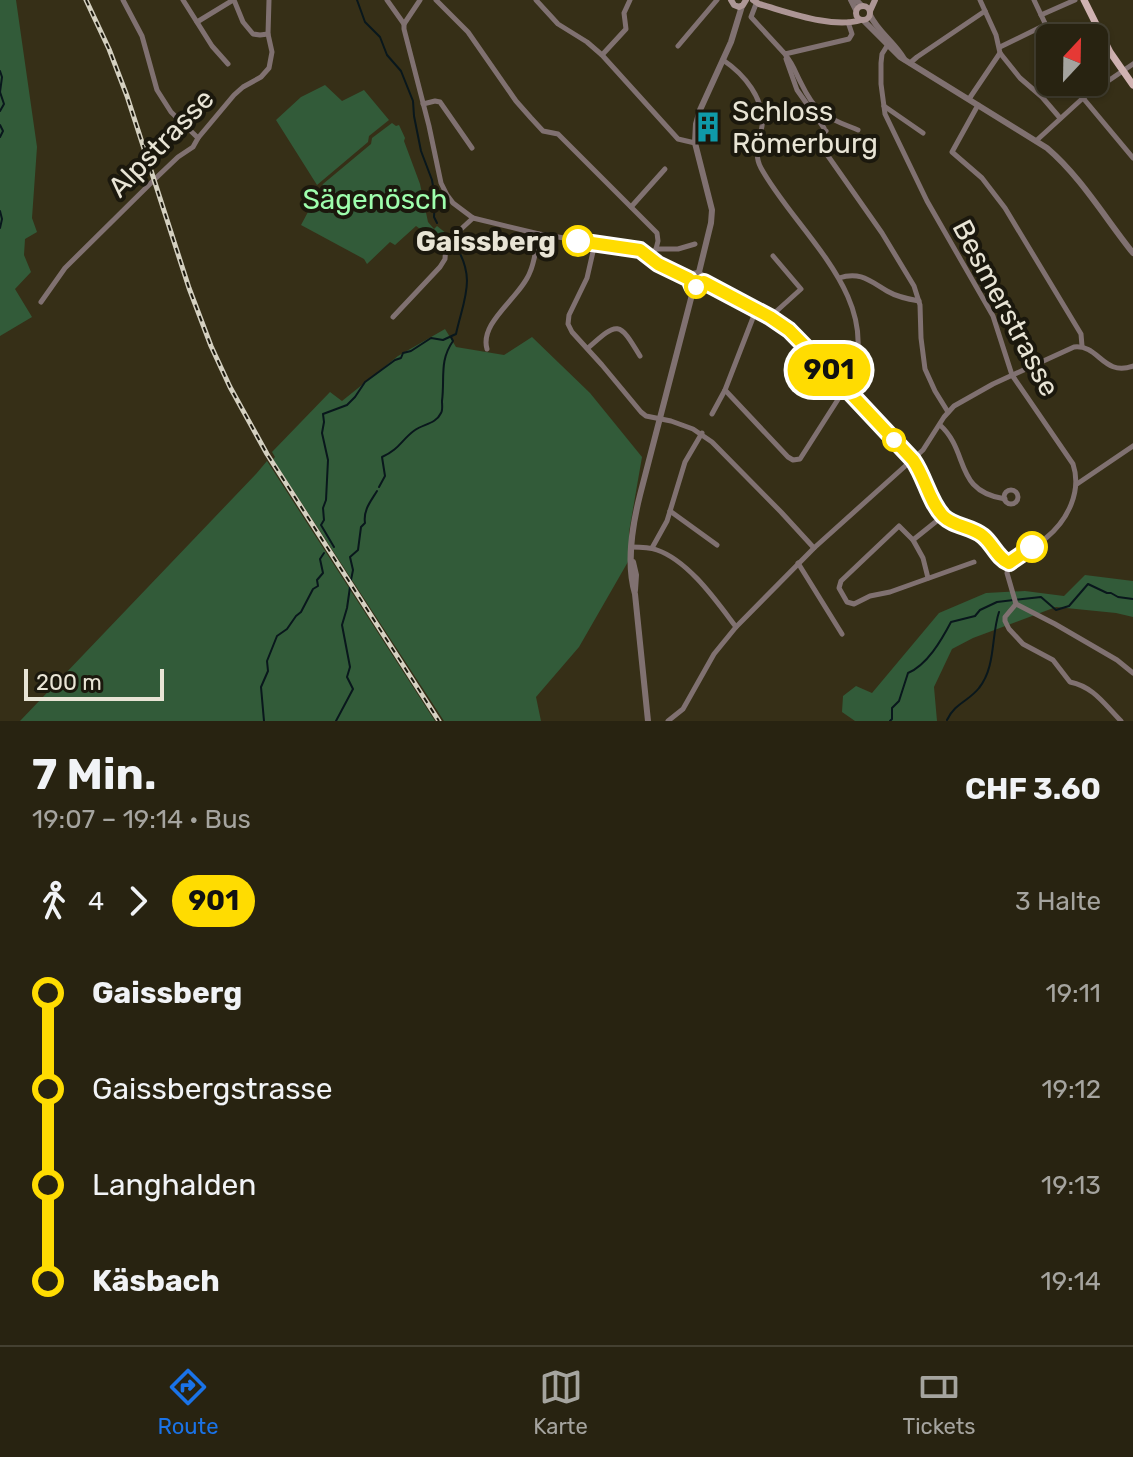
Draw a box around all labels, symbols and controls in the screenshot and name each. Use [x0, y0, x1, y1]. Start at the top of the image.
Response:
north arrow [1036, 24, 1108, 96]
map controls [1036, 24, 1108, 96]
street label: Alpstrasse [101, 82, 221, 204]
place label: Schloss Römerburg [732, 95, 878, 160]
building icon: Schloss Römerburg [691, 110, 725, 144]
park label: Sägenösch [302, 183, 448, 216]
street label: Besmerstrasse [946, 214, 1066, 402]
place label: Gaissberg [416, 225, 556, 258]
marker: Gaissberg [563, 226, 593, 256]
unlabelled marker [685, 276, 707, 298]
line badge: 901 [783, 344, 875, 396]
text: 901 [804, 353, 854, 386]
unlabelled marker [883, 429, 905, 451]
unlabelled marker [1017, 532, 1047, 562]
scale bar [24, 665, 164, 701]
text: 200 m [36, 669, 102, 696]
text: 7 Min. [32, 748, 156, 800]
text: CHF 3.60 [965, 771, 1101, 807]
text: 19:07 – 19:14 · Bus [32, 804, 251, 835]
icon: walk [32, 879, 76, 923]
icon: forward [116, 879, 160, 923]
text: 901 [188, 884, 239, 917]
text: 4 [88, 886, 104, 917]
text: 3 Halte [1015, 886, 1101, 917]
text: Gaissberg [92, 975, 242, 1011]
text: 19:11 [1046, 978, 1101, 1009]
text: Gaissbergstrasse [92, 1071, 333, 1107]
text: 19:12 [1041, 1074, 1101, 1105]
text: Langhalden [92, 1167, 257, 1203]
text: 19:13 [1041, 1170, 1101, 1201]
text: Käsbach [92, 1263, 220, 1299]
text: 19:14 [1041, 1266, 1101, 1297]
tab: Route [157, 1365, 218, 1440]
tab: Karte [533, 1365, 588, 1440]
tab: Tickets [903, 1365, 976, 1440]

